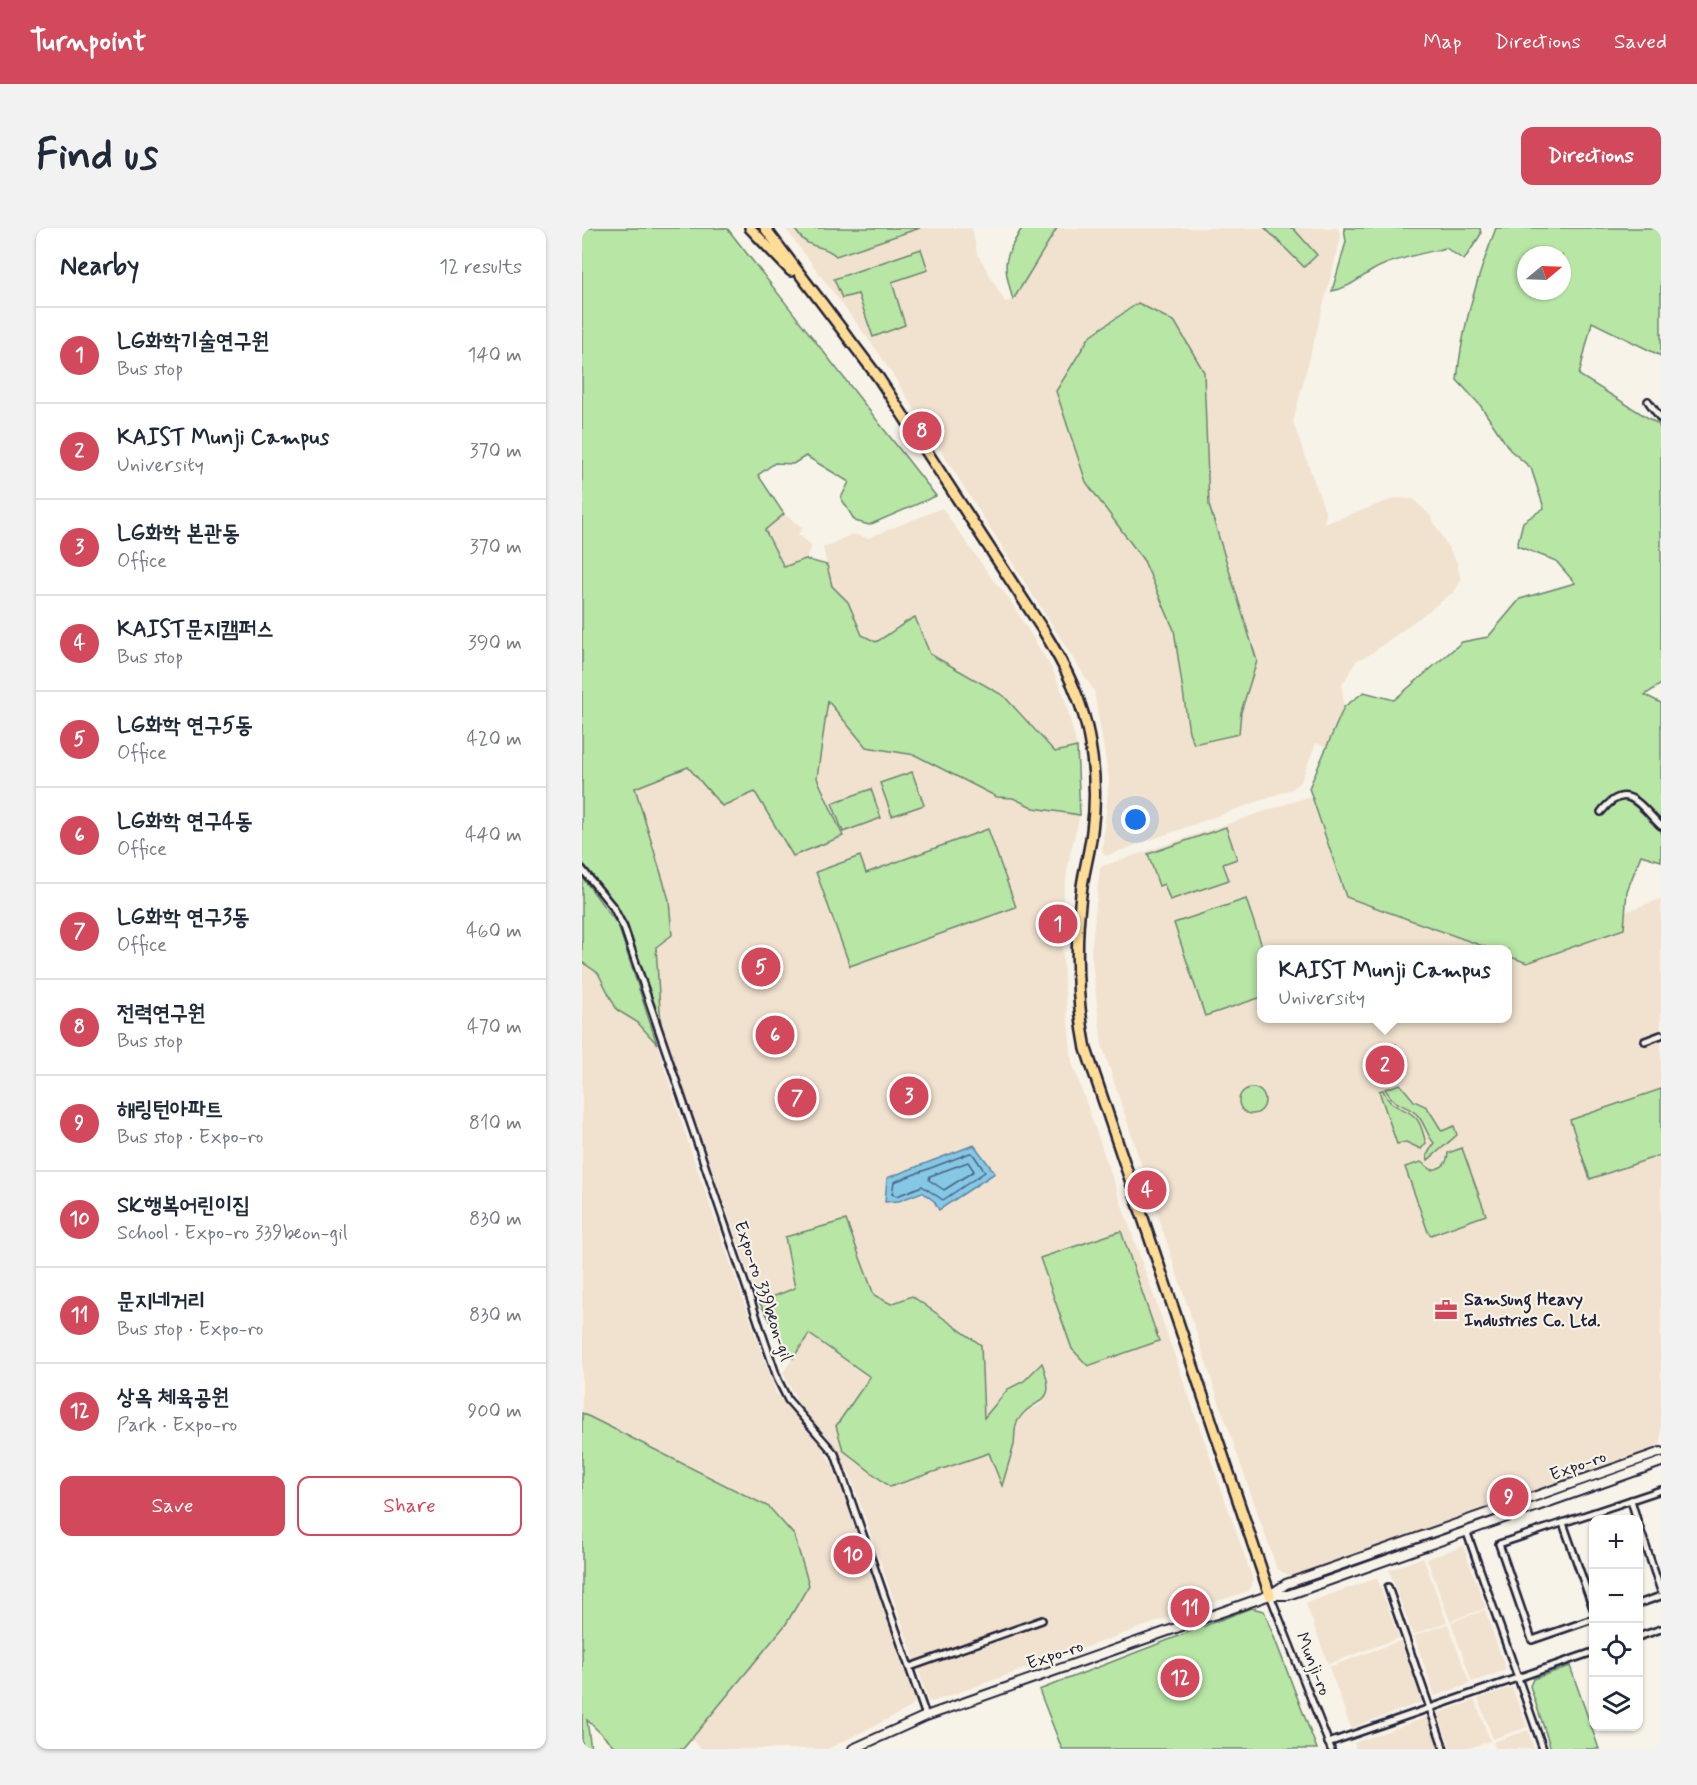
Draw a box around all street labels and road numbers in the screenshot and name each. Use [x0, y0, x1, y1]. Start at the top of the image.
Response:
street label: Expo-ro 339beon-gil [728, 1218, 798, 1364]
street label: Expo-ro [1546, 1445, 1610, 1487]
street label: Munji-ro [1289, 1629, 1337, 1699]
street label: Expo-ro [1023, 1634, 1087, 1676]

